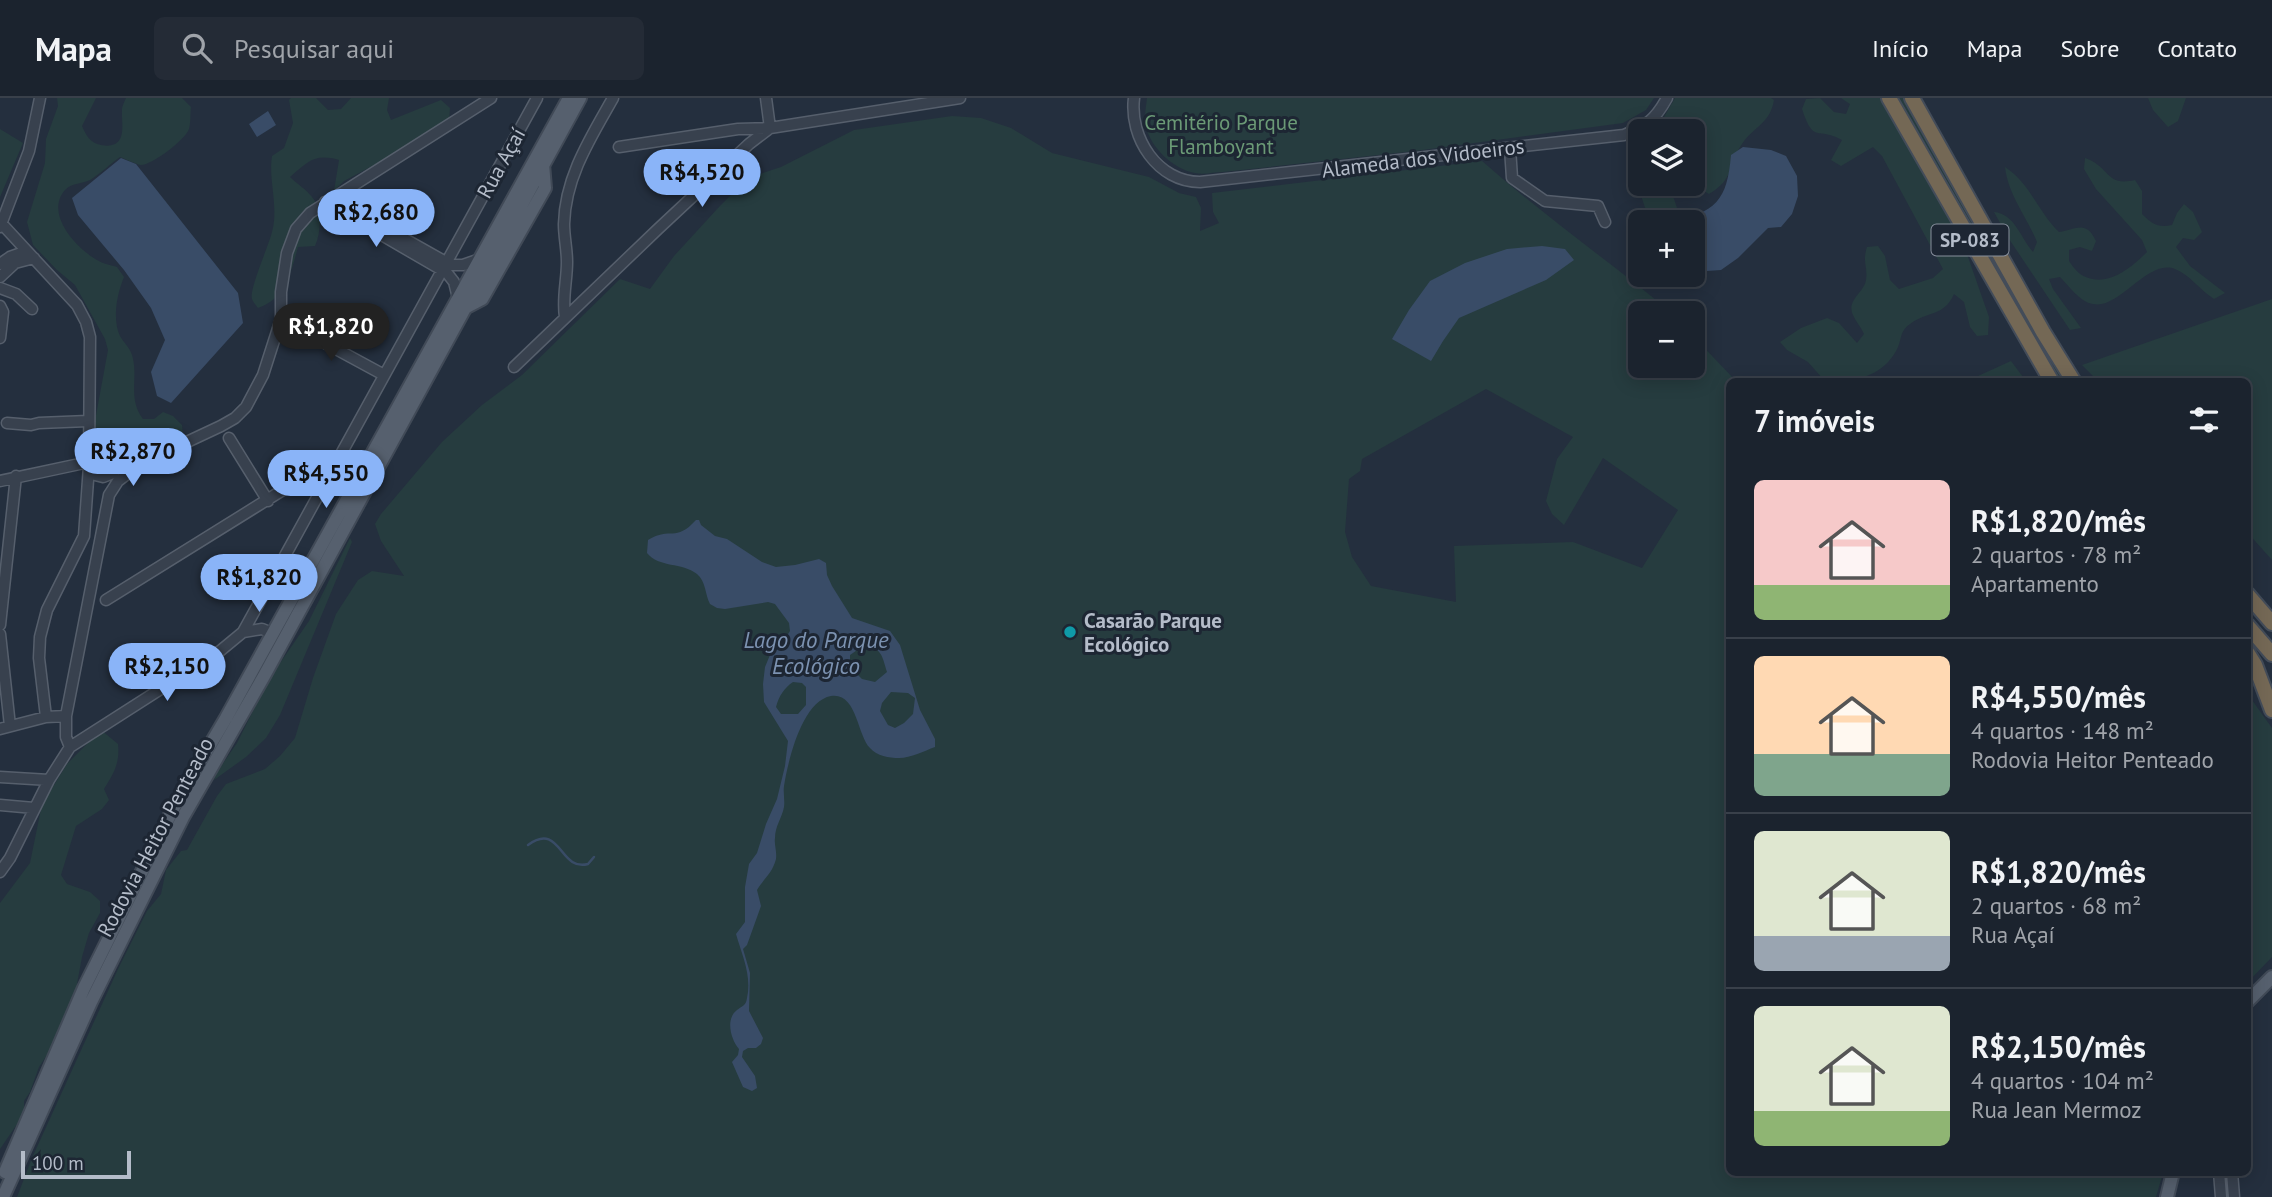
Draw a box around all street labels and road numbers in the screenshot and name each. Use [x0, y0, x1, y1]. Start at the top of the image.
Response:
street label: Rua Açaí [471, 123, 532, 203]
street label: Alameda dos Vidoeiros [1320, 132, 1526, 184]
road number: SP-083 [1932, 224, 2008, 256]
street label: Rodovia Heitor Penteado [91, 733, 219, 941]

